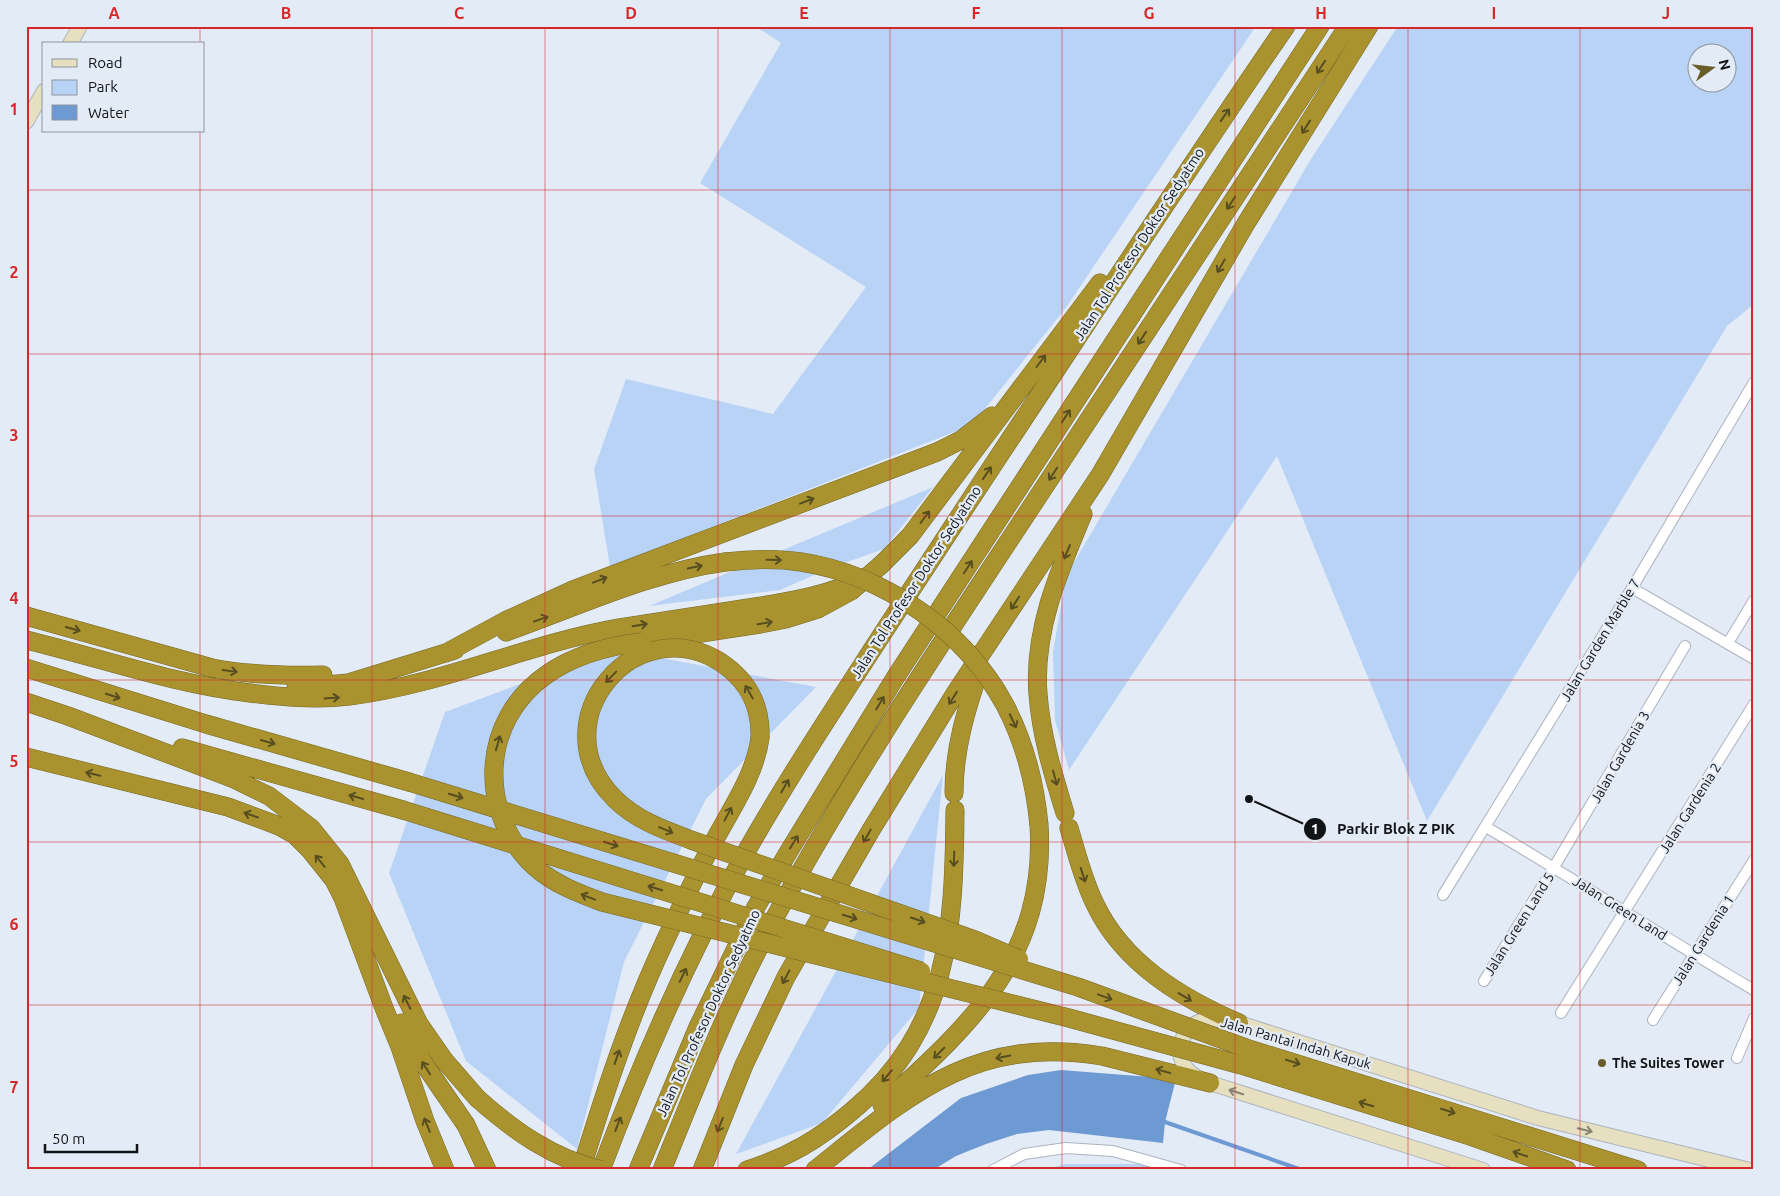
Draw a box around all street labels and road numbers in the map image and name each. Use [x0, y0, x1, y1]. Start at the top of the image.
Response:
street label: Jalan Tol Profesor Doktor Sedyatmo [1071, 145, 1207, 343]
street label: Jalan Tol Profesor Doktor Sedyatmo [848, 483, 984, 681]
street label: Jalan Garden Marble 7 [1557, 576, 1643, 704]
street label: Jalan Gardenia 3 [1587, 708, 1653, 806]
street label: Jalan Gardenia 2 [1656, 760, 1724, 856]
street label: Jalan Green Land 5 [1481, 869, 1557, 979]
street label: Jalan Green Land [1570, 873, 1670, 943]
street label: Jalan Gardenia 1 [1669, 892, 1737, 988]
street label: Jalan Tol Profesor Doktor Sedyatmo [653, 907, 763, 1119]
street label: Jalan Pantai Indah Kapuk [1219, 1014, 1373, 1072]

